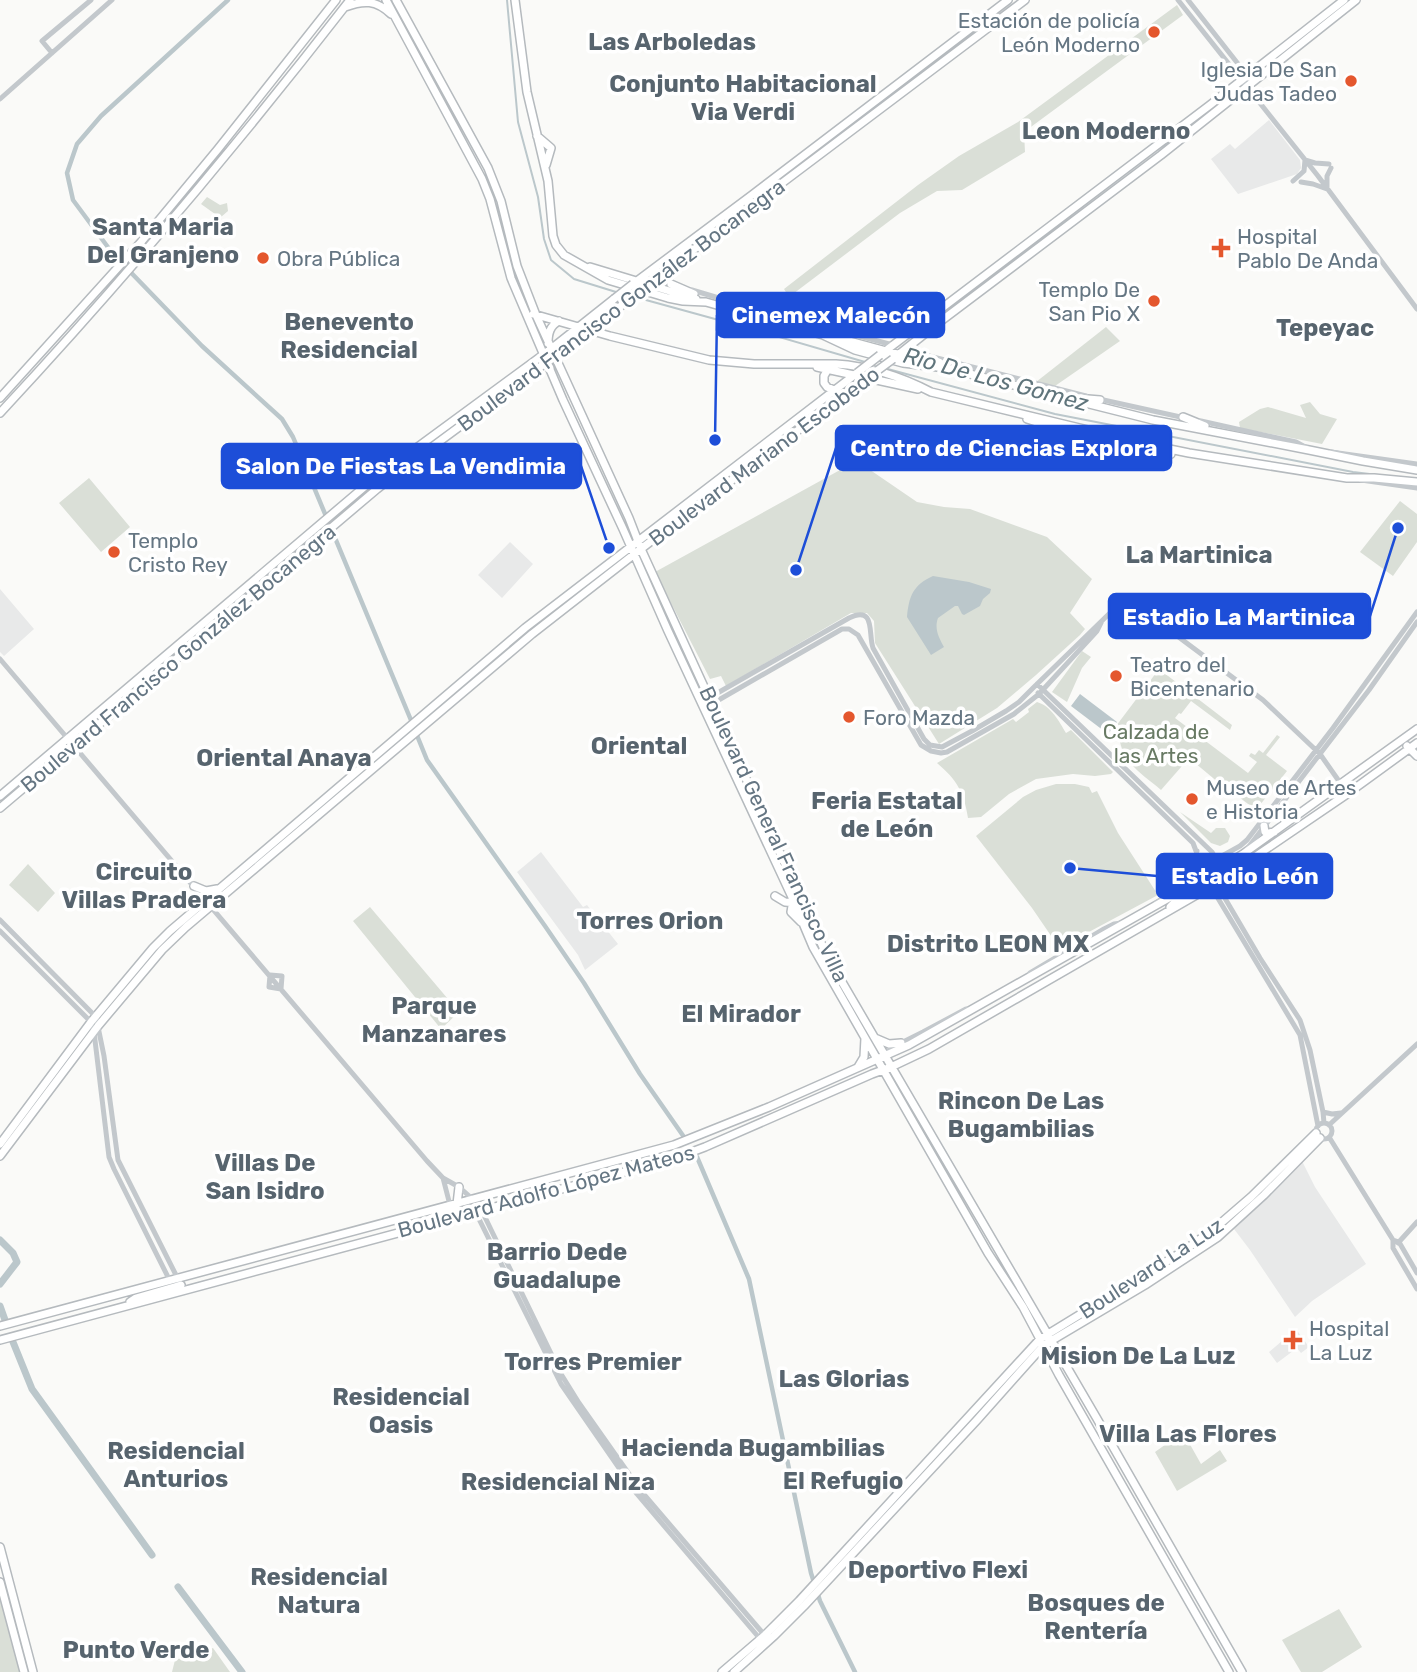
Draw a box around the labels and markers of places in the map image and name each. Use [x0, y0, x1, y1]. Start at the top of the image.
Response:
place label: Estación de policía León Moderno [958, 8, 1140, 57]
marker: Estación de policía León Moderno [1146, 24, 1162, 40]
place label: Iglesia De San Judas Tadeo [1201, 57, 1337, 106]
marker: Iglesia De San Judas Tadeo [1343, 73, 1359, 89]
place label: Hospital Pablo De Anda [1237, 224, 1378, 273]
marker: Hospital Pablo De Anda [1211, 238, 1231, 258]
place label: Obra Pública [277, 246, 400, 271]
marker: Obra Pública [255, 250, 271, 266]
place label: Templo De San Pio X [1038, 277, 1140, 326]
callout: Cinemex Malecón [717, 293, 944, 337]
marker: Templo De San Pio X [1146, 293, 1162, 309]
callout: Centro de Ciencias Explora [836, 426, 1171, 470]
callout: Salon De Fiestas La Vendimia [222, 444, 581, 488]
place label: Templo Cristo Rey [128, 528, 228, 577]
marker: Templo Cristo Rey [106, 544, 122, 560]
callout: Estadio La Martinica [1109, 594, 1370, 638]
place label: Teatro del Bicentenario [1130, 652, 1254, 701]
marker: Teatro del Bicentenario [1108, 668, 1124, 684]
place label: Foro Mazda [863, 705, 975, 730]
marker: Foro Mazda [841, 709, 857, 725]
place label: Museo de Artes e Historia [1206, 775, 1357, 824]
marker: Museo de Artes e Historia [1184, 791, 1200, 807]
callout: Estadio León [1157, 854, 1332, 898]
place label: Hospital La Luz [1309, 1316, 1389, 1365]
marker: Hospital La Luz [1283, 1330, 1303, 1350]

